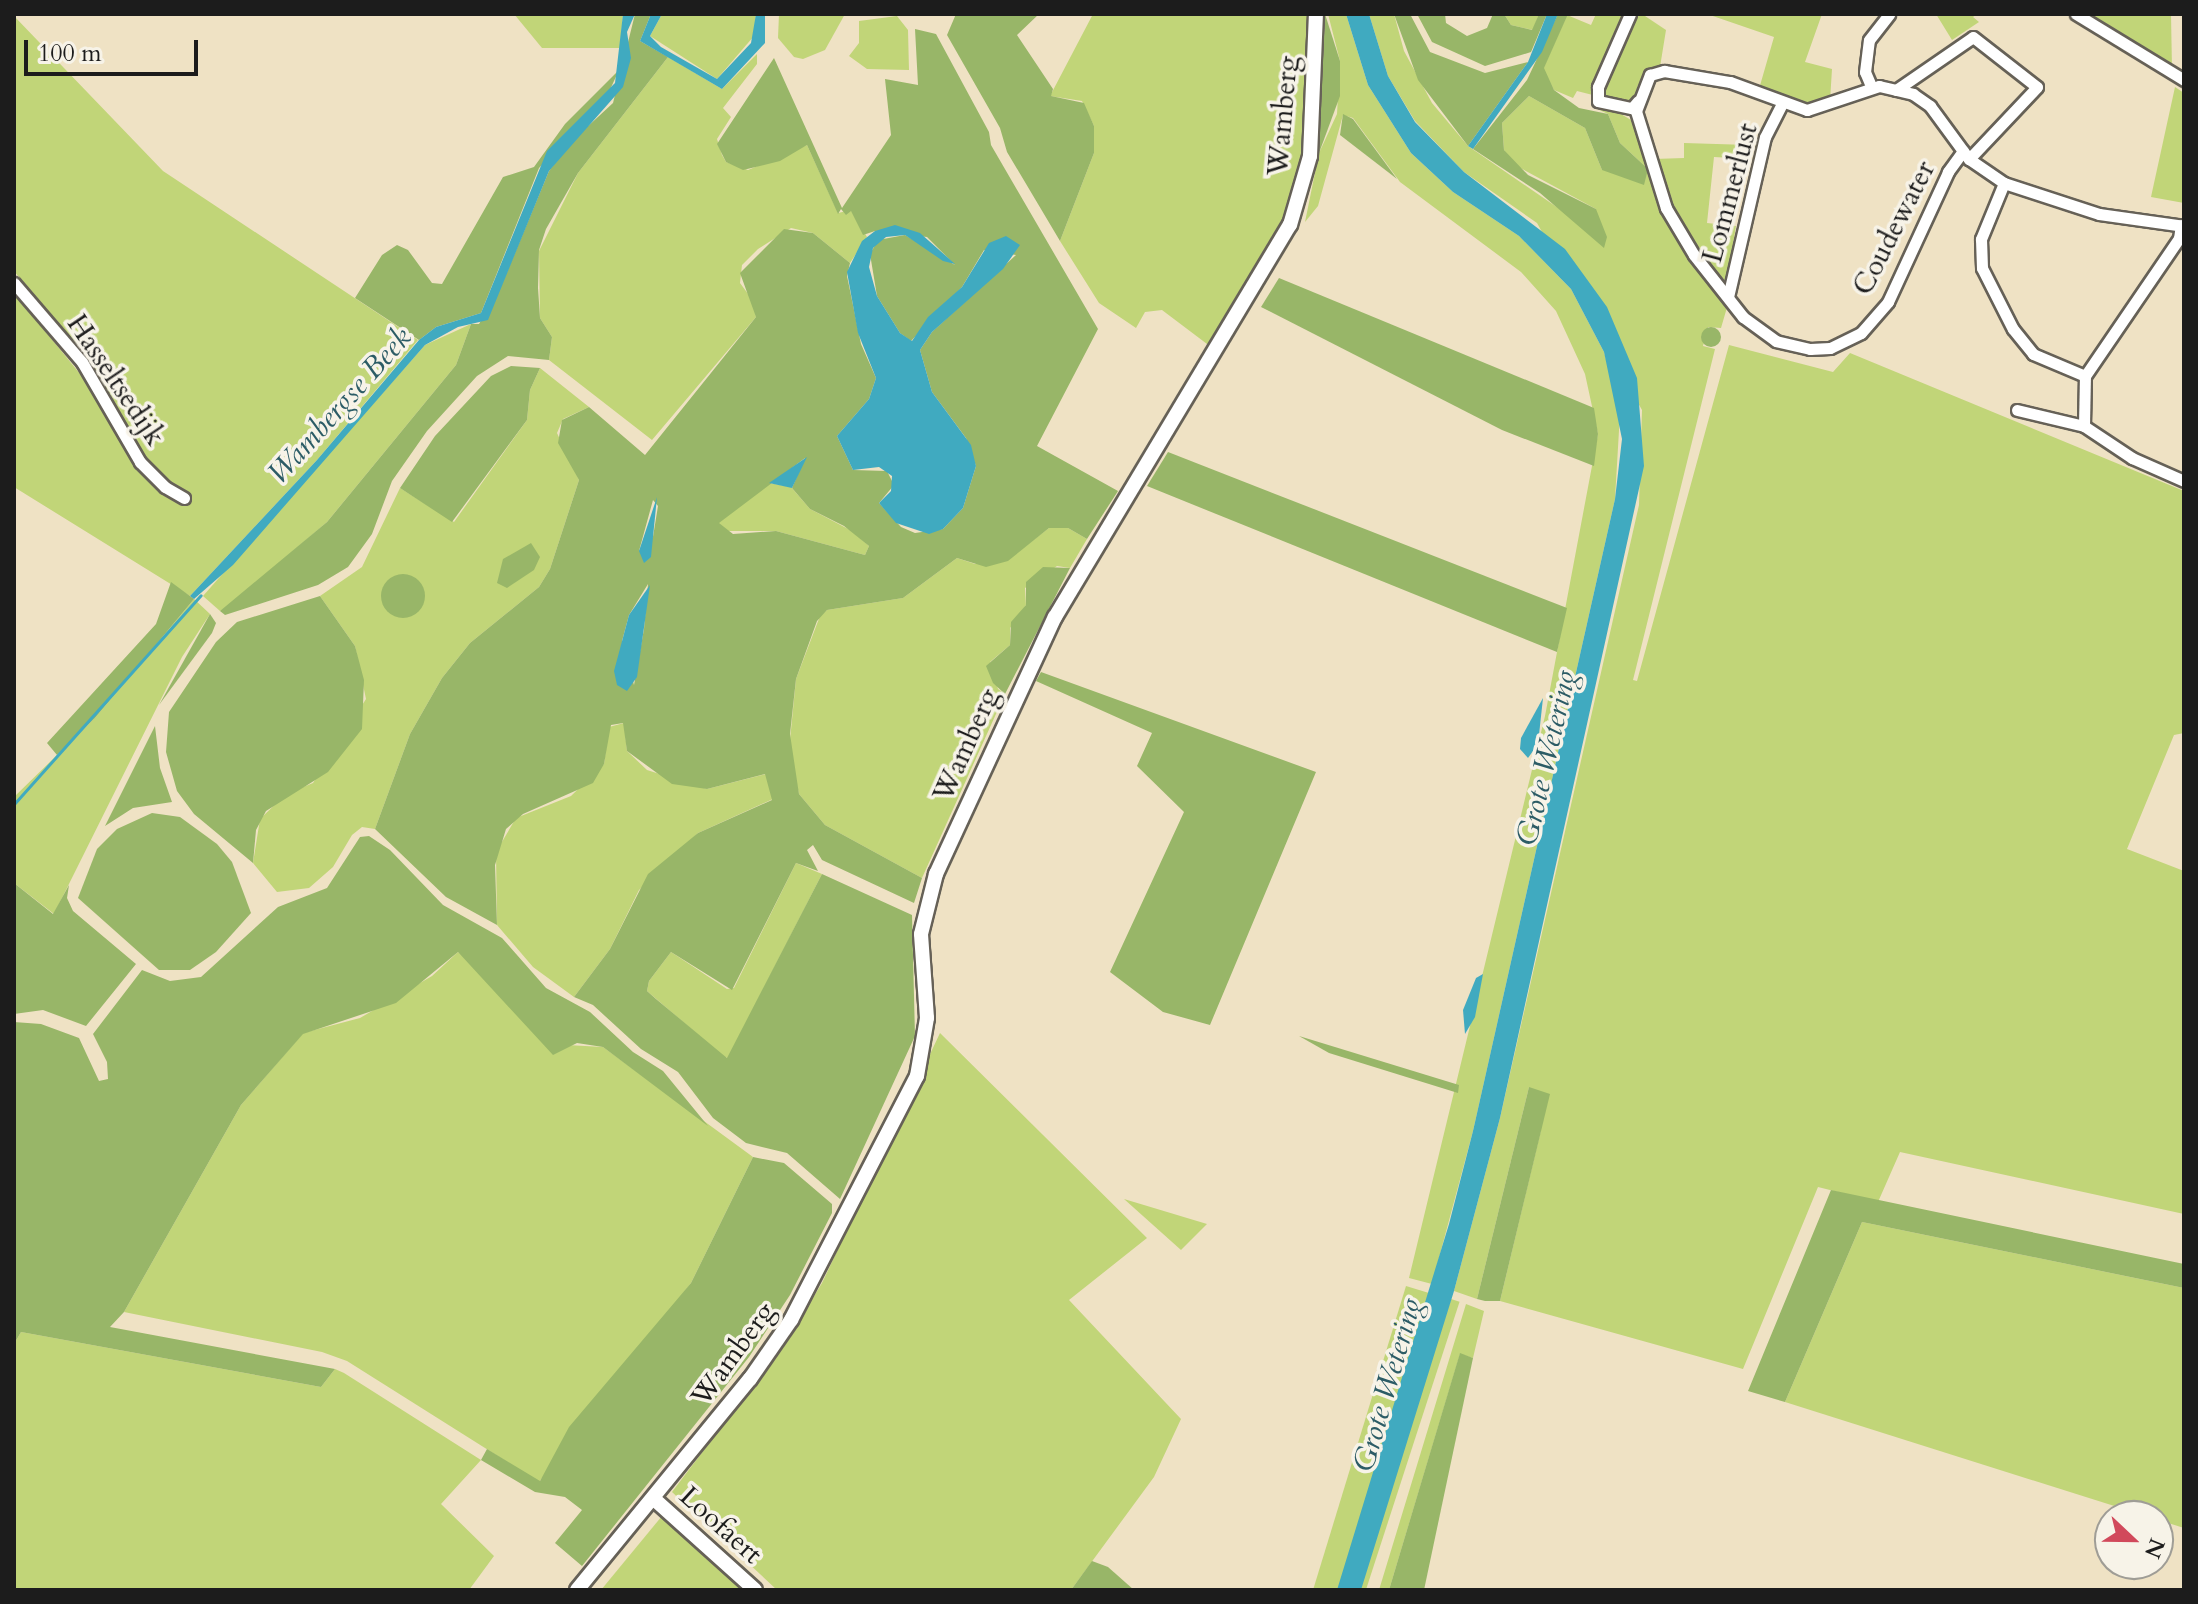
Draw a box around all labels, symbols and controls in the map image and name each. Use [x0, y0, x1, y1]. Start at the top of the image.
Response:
scale bar [28, 24, 202, 74]
text: 100 m [38, 37, 102, 70]
street label: Wamberg [1261, 55, 1305, 177]
street label: Lommerlust [1695, 120, 1765, 266]
street label: Coudewater [1846, 155, 1942, 301]
street label: Hasseltsedijk [60, 308, 172, 452]
water label: Wambergse Beek [260, 320, 420, 492]
water label: Grote Wetering [1509, 667, 1585, 849]
street label: Wamberg [926, 683, 1006, 807]
water label: Grote Wetering [1346, 1294, 1430, 1476]
street label: Wamberg [684, 1295, 782, 1413]
street label: Loofaert [673, 1479, 769, 1571]
north arrow [2094, 1500, 2174, 1580]
text: N [2137, 1534, 2172, 1563]

